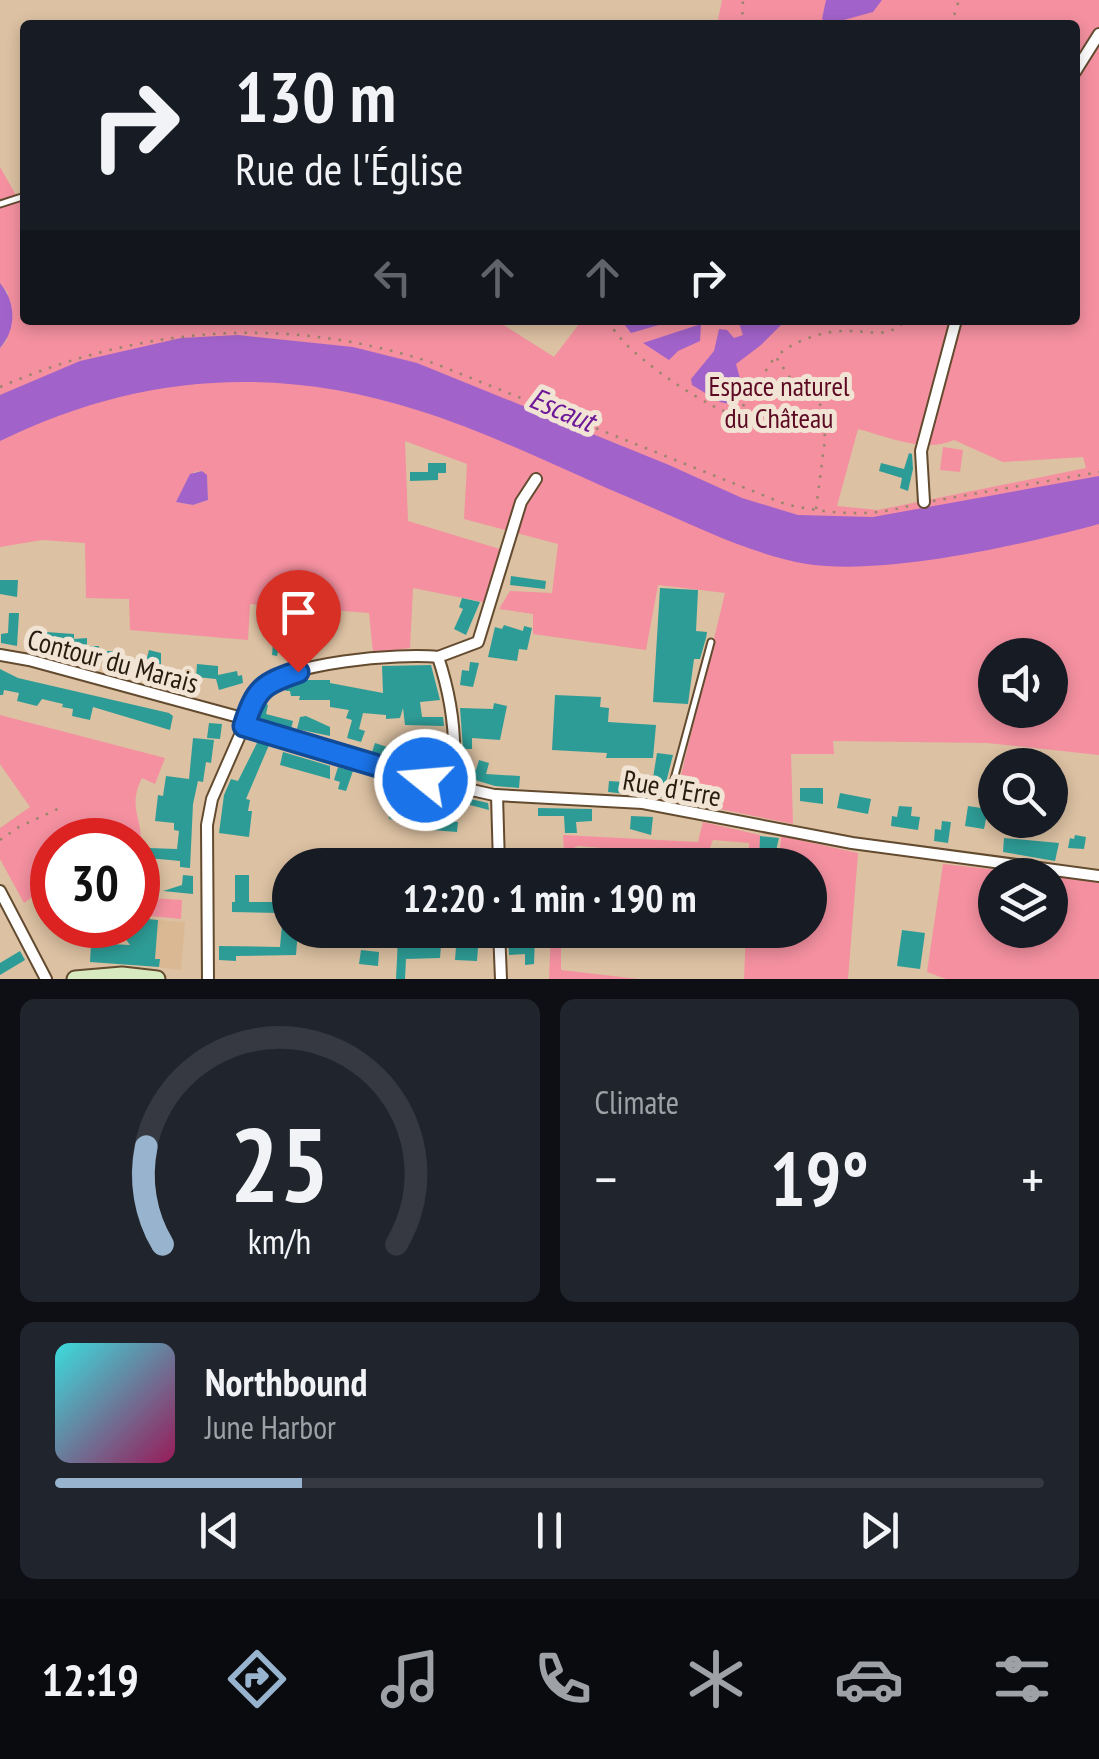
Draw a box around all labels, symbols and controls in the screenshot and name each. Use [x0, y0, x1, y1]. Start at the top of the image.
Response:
text: 130 m [235, 51, 396, 141]
icon: right [70, 60, 200, 190]
text: Rue de l'Église [235, 139, 463, 197]
icon: left [365, 250, 420, 305]
icon: ahead [470, 250, 525, 305]
icon: ahead [575, 250, 630, 305]
icon: right [680, 250, 735, 305]
park label: Espace naturel du Château [709, 367, 850, 436]
water label: Escaut [524, 378, 604, 441]
pin [256, 570, 341, 673]
icon: arrive [271, 585, 326, 640]
street label: Contour du Marais [24, 620, 203, 701]
map controls [978, 638, 1068, 948]
button: sound [978, 638, 1068, 728]
position arrow [373, 728, 477, 832]
button: search [978, 748, 1068, 838]
street label: Rue d'Erre [620, 761, 724, 814]
speed limit sign: 30 [30, 818, 160, 948]
button: layers [978, 858, 1068, 948]
text: 12:20 · 1 min · 190 m [403, 873, 696, 922]
text: Climate [595, 1081, 679, 1123]
text: 25 [230, 1096, 329, 1231]
text: 19° [770, 1130, 869, 1227]
text: − [595, 1143, 617, 1214]
text: + [1021, 1143, 1044, 1214]
text: km/h [248, 1218, 311, 1264]
text: Northbound [205, 1357, 367, 1406]
text: June Harbor [205, 1406, 336, 1448]
icon: previous [192, 1503, 247, 1558]
icon: pause [522, 1503, 577, 1558]
icon: next [852, 1503, 907, 1558]
icon: directions [222, 1644, 292, 1714]
icon: music [375, 1644, 445, 1714]
icon: phone [528, 1644, 598, 1714]
icon: climate [681, 1644, 751, 1714]
icon: car [834, 1644, 904, 1714]
icon: filters [987, 1644, 1057, 1714]
text: 12:19 [42, 1650, 139, 1708]

